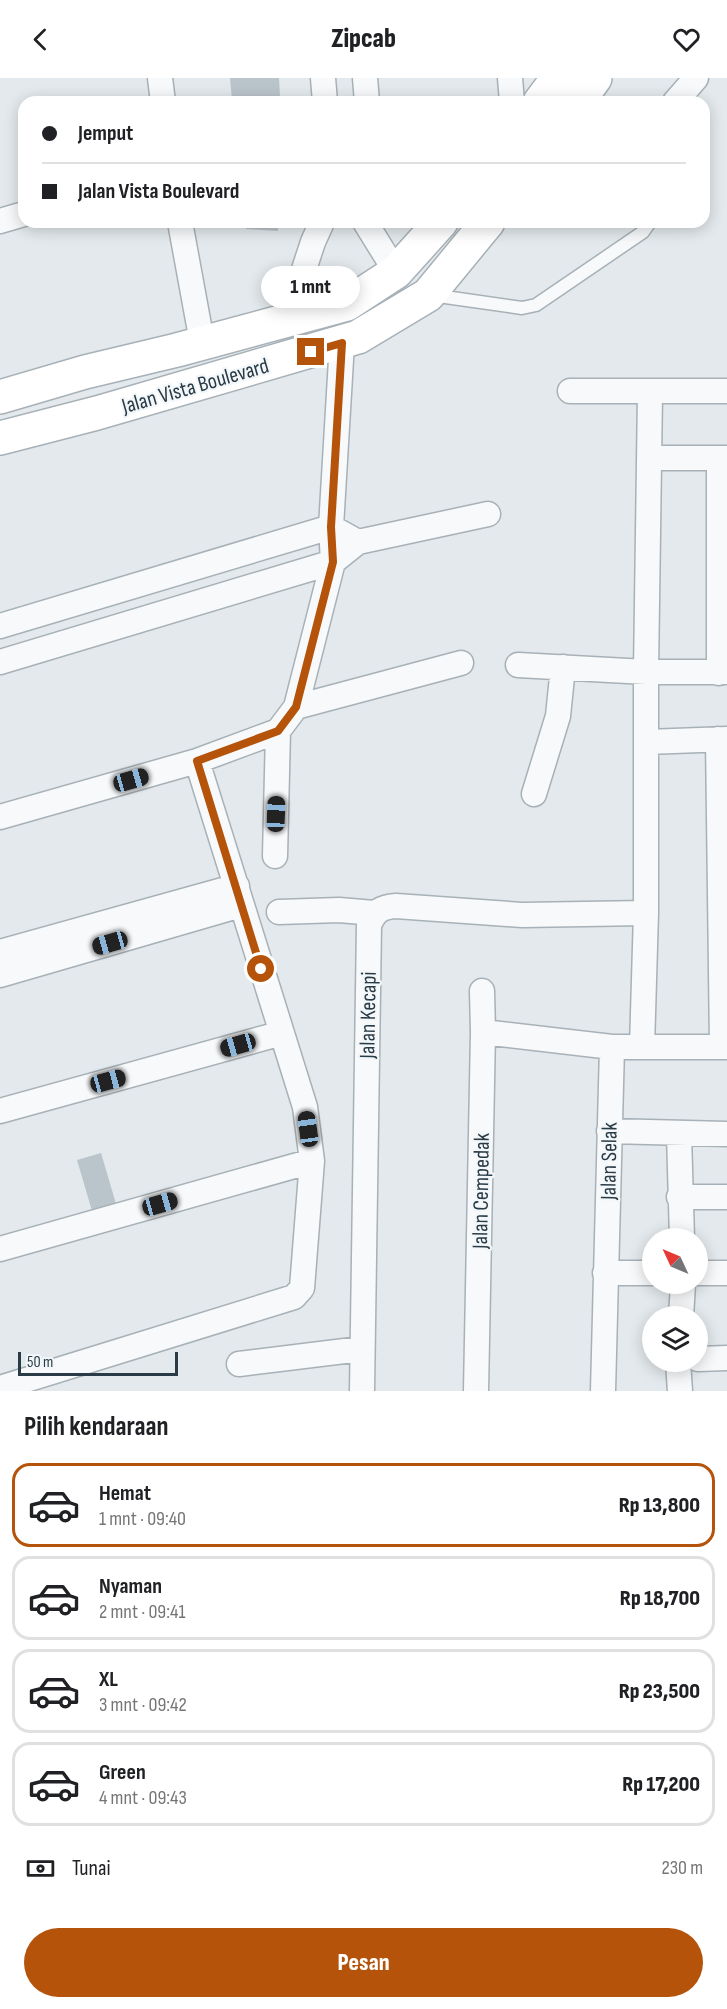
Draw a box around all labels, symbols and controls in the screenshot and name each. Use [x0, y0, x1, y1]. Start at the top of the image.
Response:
icon: back [24, 23, 57, 56]
text: Zipcab [331, 23, 396, 55]
icon: heart [670, 23, 703, 56]
text: Jemput [78, 120, 133, 147]
text: Jalan Vista Boulevard [78, 178, 239, 205]
callout: 1 mnt [262, 265, 360, 307]
text: 1 mnt [290, 275, 331, 299]
route end [297, 338, 324, 365]
street label: Jalan Vista Boulevard [118, 353, 272, 421]
car [111, 766, 151, 794]
car [266, 796, 286, 832]
car [90, 929, 130, 957]
route start [247, 955, 274, 982]
street label: Jalan Kecapi [354, 971, 383, 1060]
car [218, 1031, 258, 1059]
car [88, 1068, 128, 1094]
car [297, 1110, 319, 1148]
street label: Jalan Selak [595, 1121, 624, 1201]
street label: Jalan Cempedak [467, 1132, 496, 1250]
car [140, 1190, 180, 1218]
north arrow [642, 1228, 708, 1294]
map controls [642, 1228, 708, 1372]
button: layers [642, 1306, 708, 1372]
scale bar [18, 1349, 178, 1376]
text: 50 m [27, 1353, 53, 1372]
text: Pilih kendaraan [24, 1411, 169, 1443]
icon: car [27, 1478, 81, 1532]
text: Hemat [99, 1480, 151, 1507]
text: Rp 13,800 [619, 1492, 700, 1519]
text: 1 mnt · 09:40 [99, 1507, 186, 1531]
icon: car [27, 1571, 81, 1625]
text: Nyaman [99, 1573, 162, 1600]
text: Rp 18,700 [620, 1585, 700, 1612]
text: 2 mnt · 09:41 [99, 1600, 185, 1624]
icon: car [27, 1664, 81, 1718]
text: XL [99, 1666, 118, 1693]
text: Rp 23,500 [619, 1678, 700, 1705]
text: 3 mnt · 09:42 [99, 1693, 187, 1717]
icon: car [27, 1757, 81, 1811]
text: Green [99, 1759, 146, 1786]
text: Rp 17,200 [622, 1771, 700, 1798]
text: 4 mnt · 09:43 [99, 1786, 187, 1810]
icon: cash [24, 1852, 57, 1885]
text: Tunai [72, 1855, 111, 1882]
text: 230 m [661, 1856, 703, 1880]
button: Pesan [24, 1928, 703, 1997]

